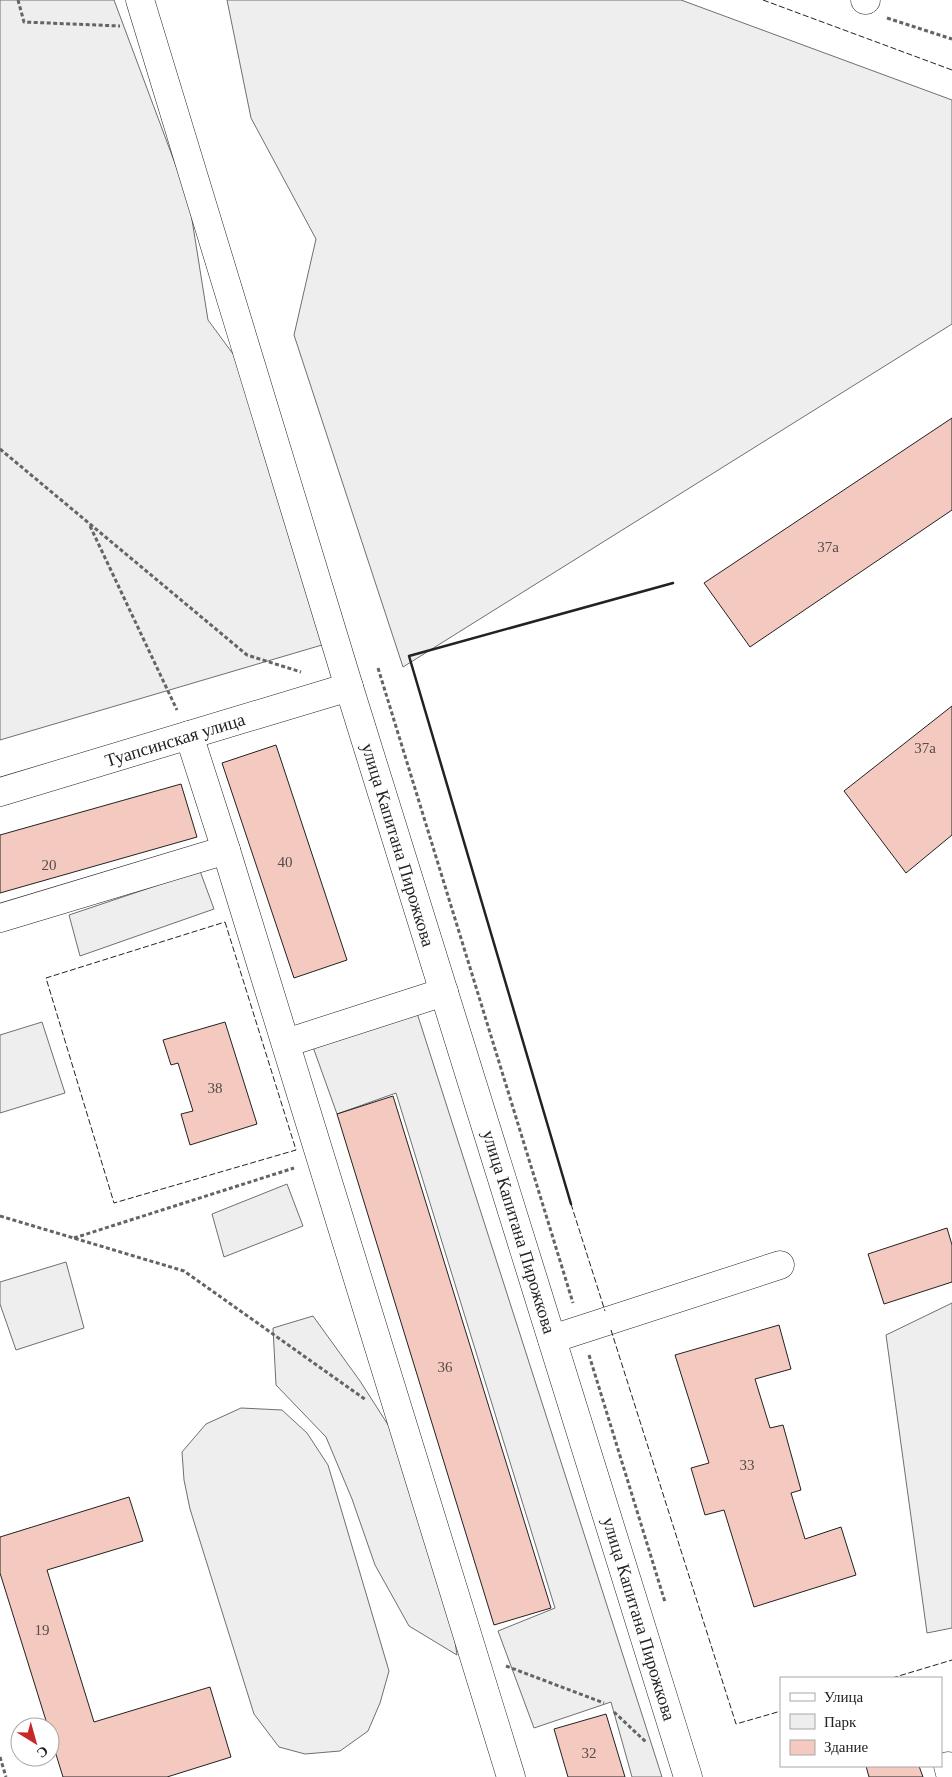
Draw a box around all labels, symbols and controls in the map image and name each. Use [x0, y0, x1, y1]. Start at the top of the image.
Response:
house number: 37а [817, 539, 839, 555]
street label: Туапсинская улица [103, 709, 247, 771]
house number: 37а [914, 740, 936, 756]
street label: улица Капитана Пирожкова [357, 741, 439, 949]
house number: 40 [278, 854, 293, 870]
house number: 20 [42, 857, 57, 873]
house number: 38 [208, 1080, 223, 1096]
street label: улица Капитана Пирожкова [478, 1128, 560, 1336]
house number: 36 [438, 1359, 453, 1375]
house number: 33 [740, 1457, 755, 1473]
street label: улица Капитана Пирожкова [598, 1515, 680, 1723]
house number: 19 [35, 1622, 50, 1638]
legend [780, 1677, 942, 1767]
text: Улица [824, 1689, 863, 1705]
text: Парк [824, 1714, 857, 1730]
north arrow [10, 1717, 60, 1767]
text: Здание [824, 1739, 868, 1755]
text: С [34, 1743, 51, 1761]
house number: 32 [582, 1745, 597, 1761]

